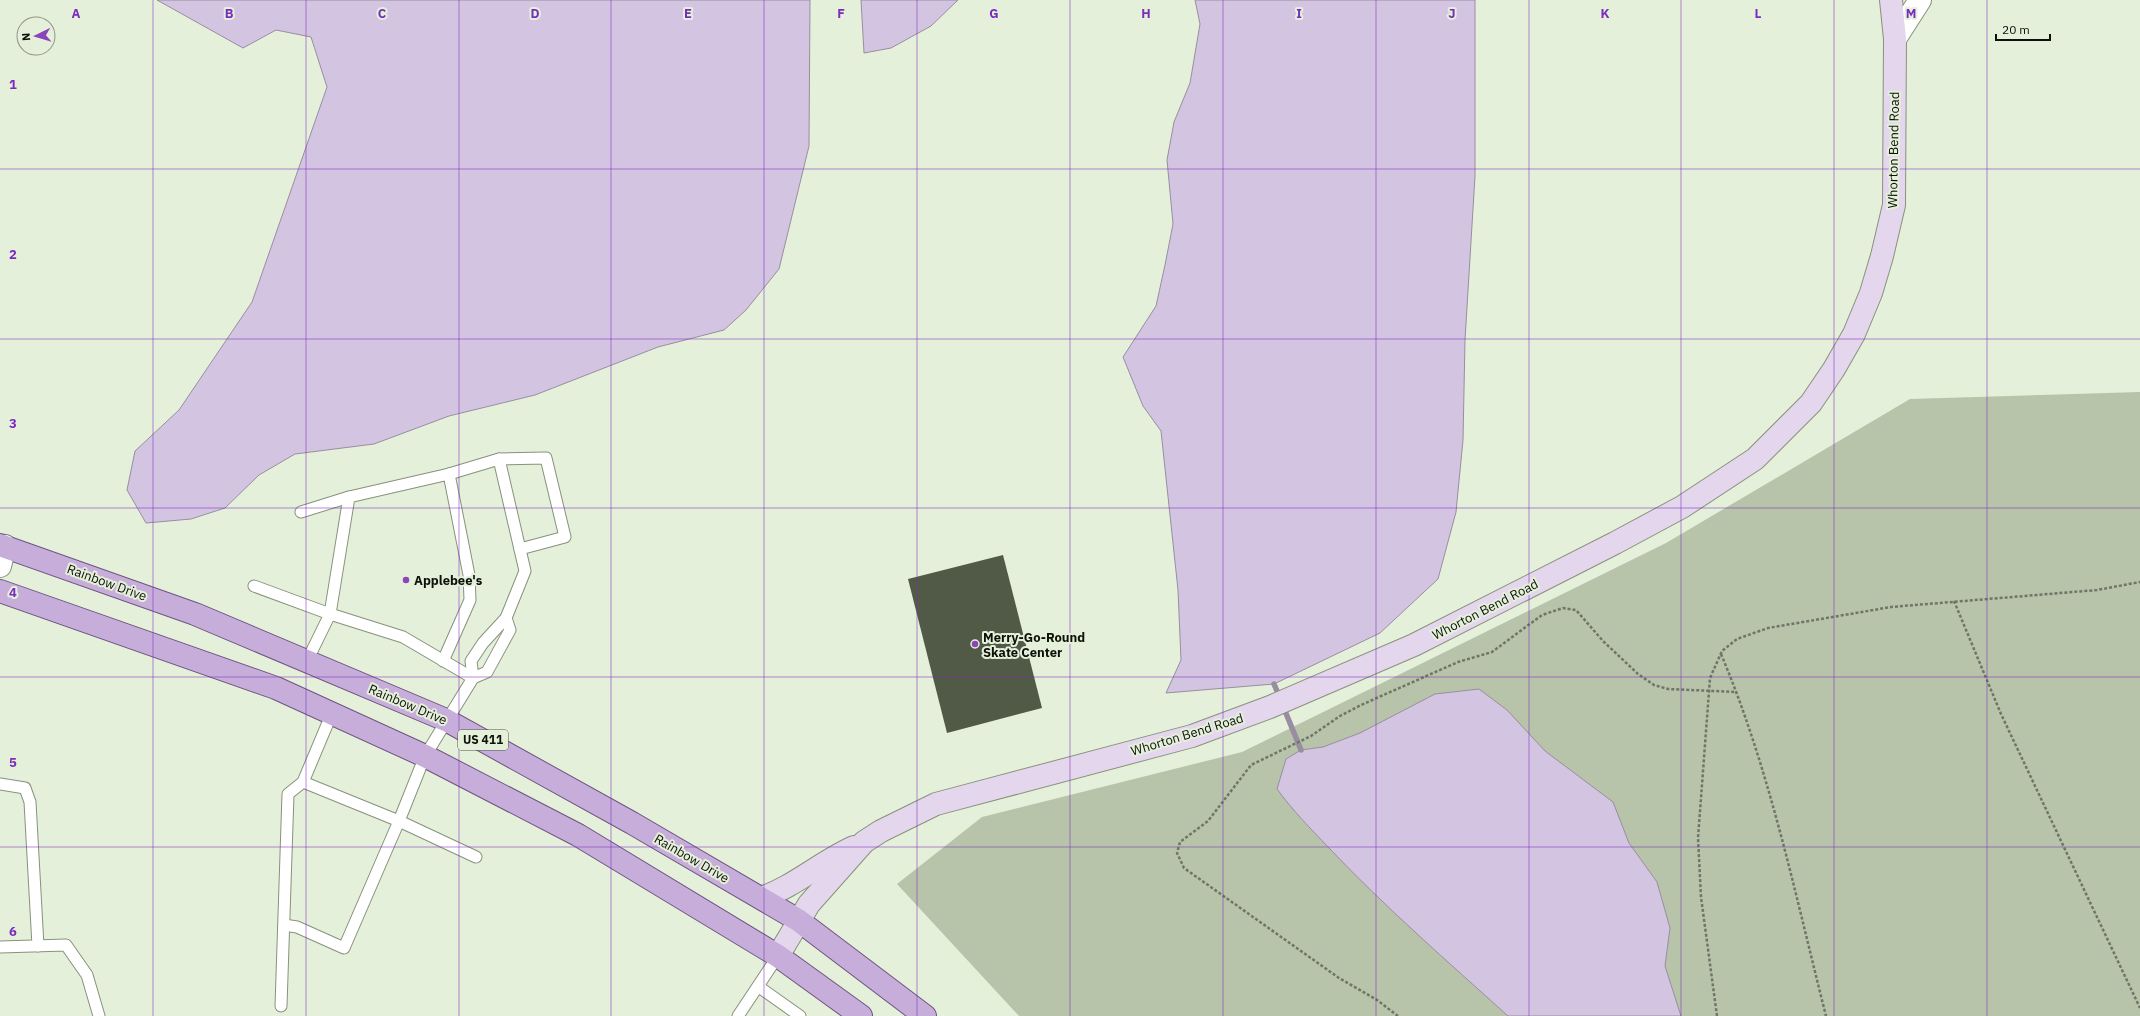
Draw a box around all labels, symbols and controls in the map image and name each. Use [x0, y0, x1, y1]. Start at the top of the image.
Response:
text: A [72, 5, 81, 22]
text: B [225, 5, 234, 22]
text: C [378, 5, 387, 22]
text: D [530, 5, 540, 22]
text: E [684, 5, 692, 22]
text: F [837, 5, 845, 22]
text: G [989, 5, 999, 22]
text: H [1141, 5, 1151, 22]
text: I [1296, 5, 1302, 22]
text: J [1448, 5, 1456, 22]
text: K [1600, 5, 1610, 22]
text: L [1755, 5, 1762, 22]
text: M [1906, 5, 1916, 22]
north arrow [16, 16, 56, 56]
scale bar [1996, 16, 2050, 42]
text: 20 m [2002, 22, 2030, 37]
text: N [19, 32, 33, 41]
text: 1 [9, 76, 17, 93]
street label: Whorton Bend Road [1884, 91, 1903, 209]
text: 2 [9, 246, 17, 263]
text: 3 [9, 415, 17, 432]
street label: Rainbow Drive [65, 560, 149, 605]
place label: Applebee's [414, 572, 483, 589]
marker: Applebee's [401, 575, 411, 585]
street label: Whorton Bend Road [1429, 575, 1541, 644]
text: 4 [9, 584, 17, 601]
place label: Merry-Go-Round Skate Center [983, 629, 1085, 661]
marker: Merry-Go-Round Skate Center [970, 639, 980, 649]
street label: Rainbow Drive [366, 680, 450, 729]
street label: Whorton Bend Road [1129, 709, 1245, 760]
road number: US 411 [458, 730, 508, 750]
text: 5 [9, 754, 17, 771]
street label: Rainbow Drive [651, 830, 732, 887]
text: 6 [9, 923, 17, 940]

